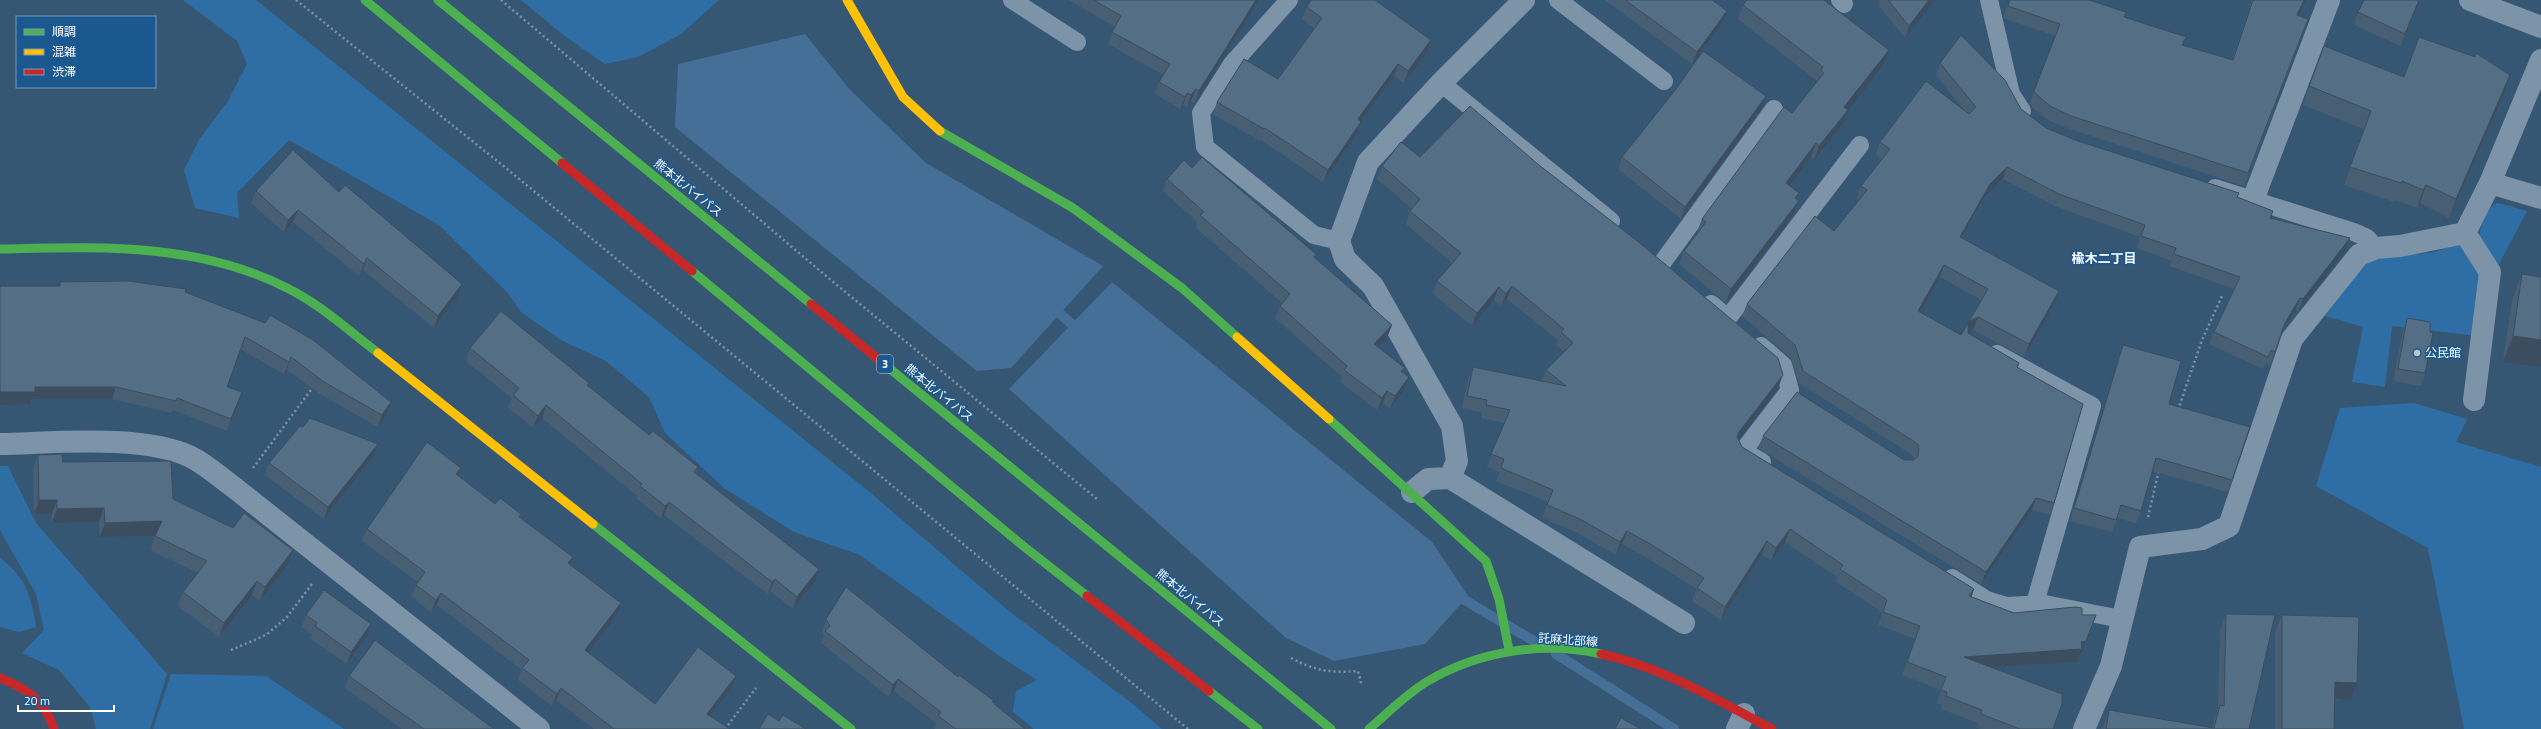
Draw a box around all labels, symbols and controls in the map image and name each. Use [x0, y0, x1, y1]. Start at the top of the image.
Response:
legend [16, 16, 156, 88]
text: 順調 [52, 22, 76, 41]
text: 混雑 [52, 42, 76, 61]
text: 渋滞 [52, 62, 76, 81]
street label: 熊本北バイパス [650, 154, 727, 221]
district label: 楡木二丁目 [2071, 248, 2137, 268]
place label: 公民館 [2425, 343, 2461, 362]
marker: 公民館 [2412, 348, 2422, 358]
road number: 3 [877, 355, 893, 373]
street label: 熊本北バイパス [901, 359, 978, 426]
street label: 熊本北バイパス [1152, 564, 1229, 631]
street label: 託麻北部線 [1537, 628, 1599, 651]
scale bar [18, 687, 114, 713]
text: 20 m [24, 691, 50, 710]

